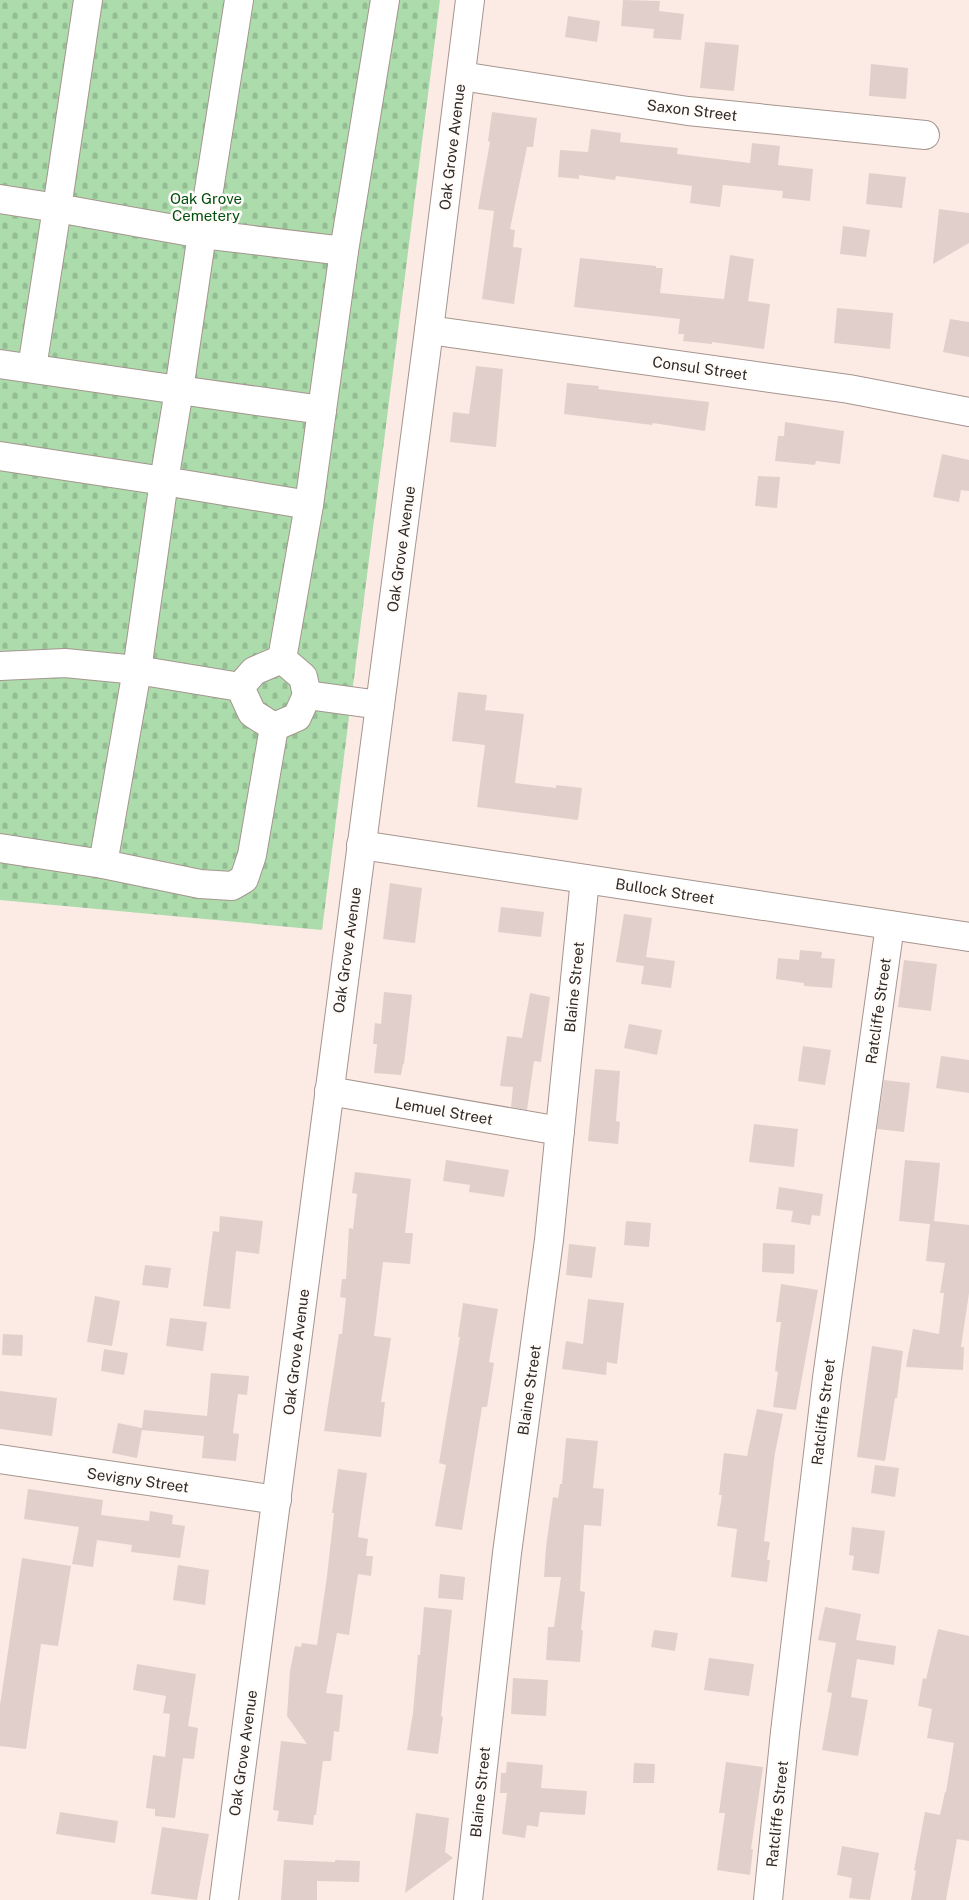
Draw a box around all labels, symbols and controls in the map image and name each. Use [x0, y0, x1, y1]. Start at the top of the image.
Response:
street label: Oak Grove Avenue [436, 83, 468, 211]
street label: Saxon Street [646, 96, 738, 124]
park label: Oak Grove Cemetery [170, 190, 242, 224]
street label: Consul Street [651, 353, 749, 383]
street label: Oak Grove Avenue [384, 485, 418, 613]
street label: Bullock Street [614, 875, 716, 907]
street label: Oak Grove Avenue [330, 886, 364, 1014]
street label: Blaine Street [561, 941, 587, 1033]
street label: Ratcliffe Street [862, 957, 894, 1065]
street label: Lemuel Street [394, 1094, 494, 1128]
street label: Oak Grove Avenue [280, 1288, 312, 1416]
street label: Blaine Street [514, 1344, 544, 1436]
street label: Ratcliffe Street [808, 1358, 838, 1466]
street label: Sevigny Street [86, 1464, 190, 1496]
street label: Oak Grove Avenue [226, 1689, 260, 1817]
street label: Blaine Street [467, 1746, 493, 1838]
street label: Ratcliffe Street [763, 1760, 791, 1868]

